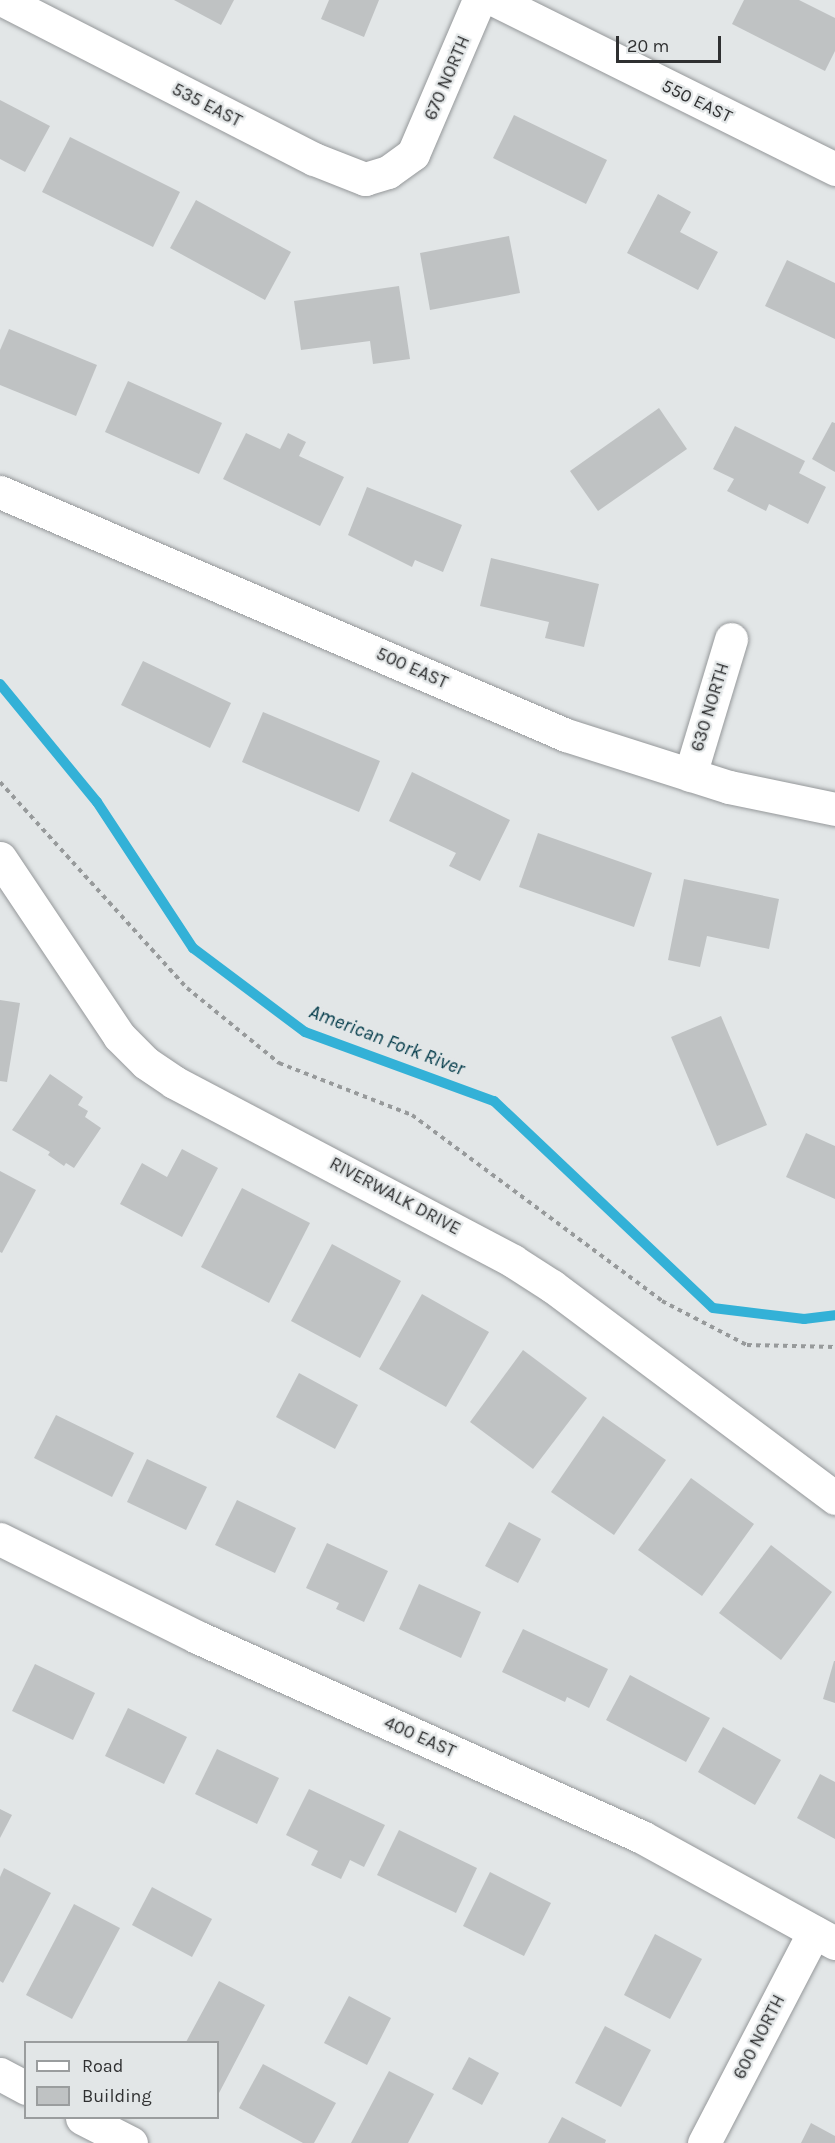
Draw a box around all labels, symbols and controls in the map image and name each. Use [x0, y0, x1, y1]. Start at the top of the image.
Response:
scale bar [619, 24, 724, 62]
street label: 670 NORTH [420, 32, 474, 124]
text: 20 m [627, 35, 669, 57]
street label: 550 EAST [658, 75, 736, 127]
street label: 535 EAST [168, 78, 246, 132]
street label: 500 EAST [373, 643, 451, 693]
street label: 630 NORTH [686, 660, 734, 754]
water label: American Fork River [306, 999, 468, 1081]
street label: RIVERWALK DRIVE [326, 1152, 464, 1240]
street label: 400 EAST [381, 1712, 459, 1762]
street label: 600 NORTH [729, 1991, 789, 2083]
legend [24, 2041, 219, 2119]
text: Road [82, 2055, 123, 2077]
text: Building [82, 2085, 152, 2107]

